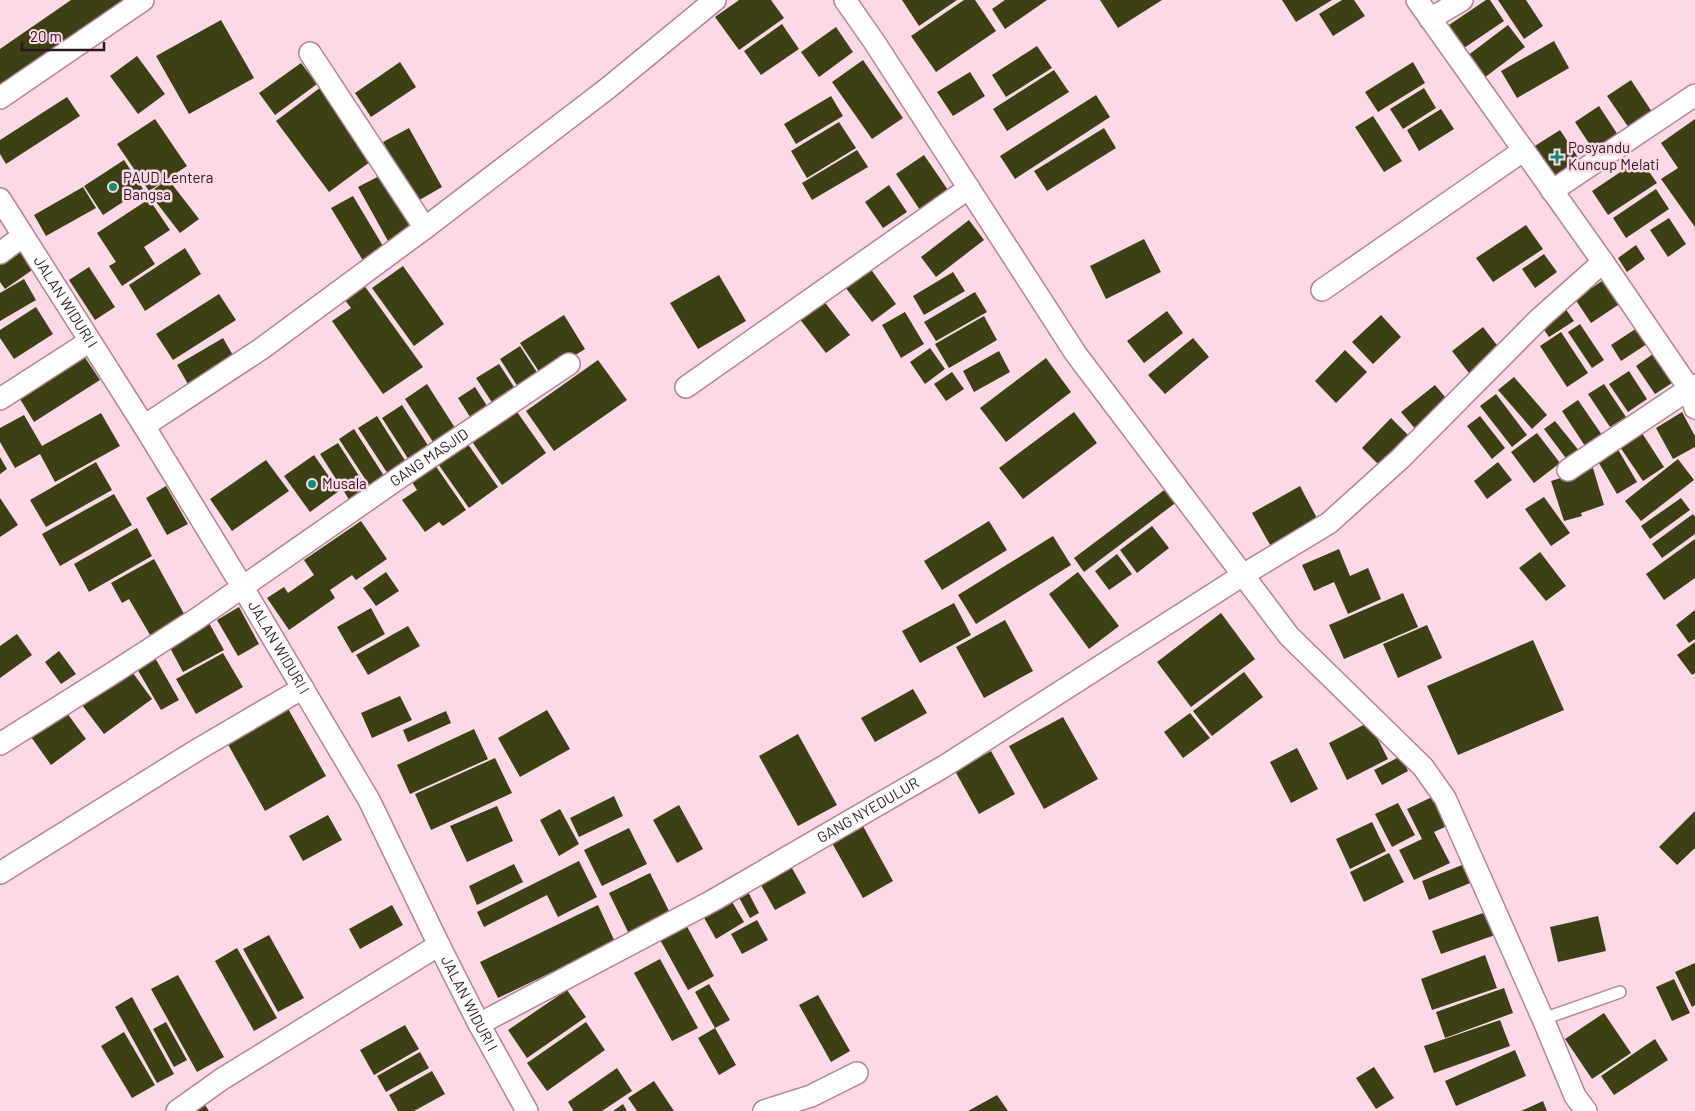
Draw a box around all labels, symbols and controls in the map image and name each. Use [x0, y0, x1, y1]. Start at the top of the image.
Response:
scale bar [22, 20, 105, 52]
text: 20 m [30, 27, 62, 45]
place label: Posyandu Kuncup Melati [1568, 138, 1659, 173]
marker: Posyandu Kuncup Melati [1550, 150, 1564, 164]
place label: PAUD Lentera Bangsa [123, 168, 213, 203]
marker: PAUD Lentera Bangsa [107, 181, 119, 193]
street label: JALAN WIDURI I [30, 252, 102, 351]
street label: GANG MASJID [386, 424, 471, 490]
place label: Musala [322, 474, 367, 492]
marker: Musala [306, 478, 318, 490]
street label: JALAN WIDURI I [245, 597, 314, 697]
street label: GANG NYEDULUR [814, 773, 922, 846]
street label: JALAN WIDURI I [438, 952, 502, 1054]

